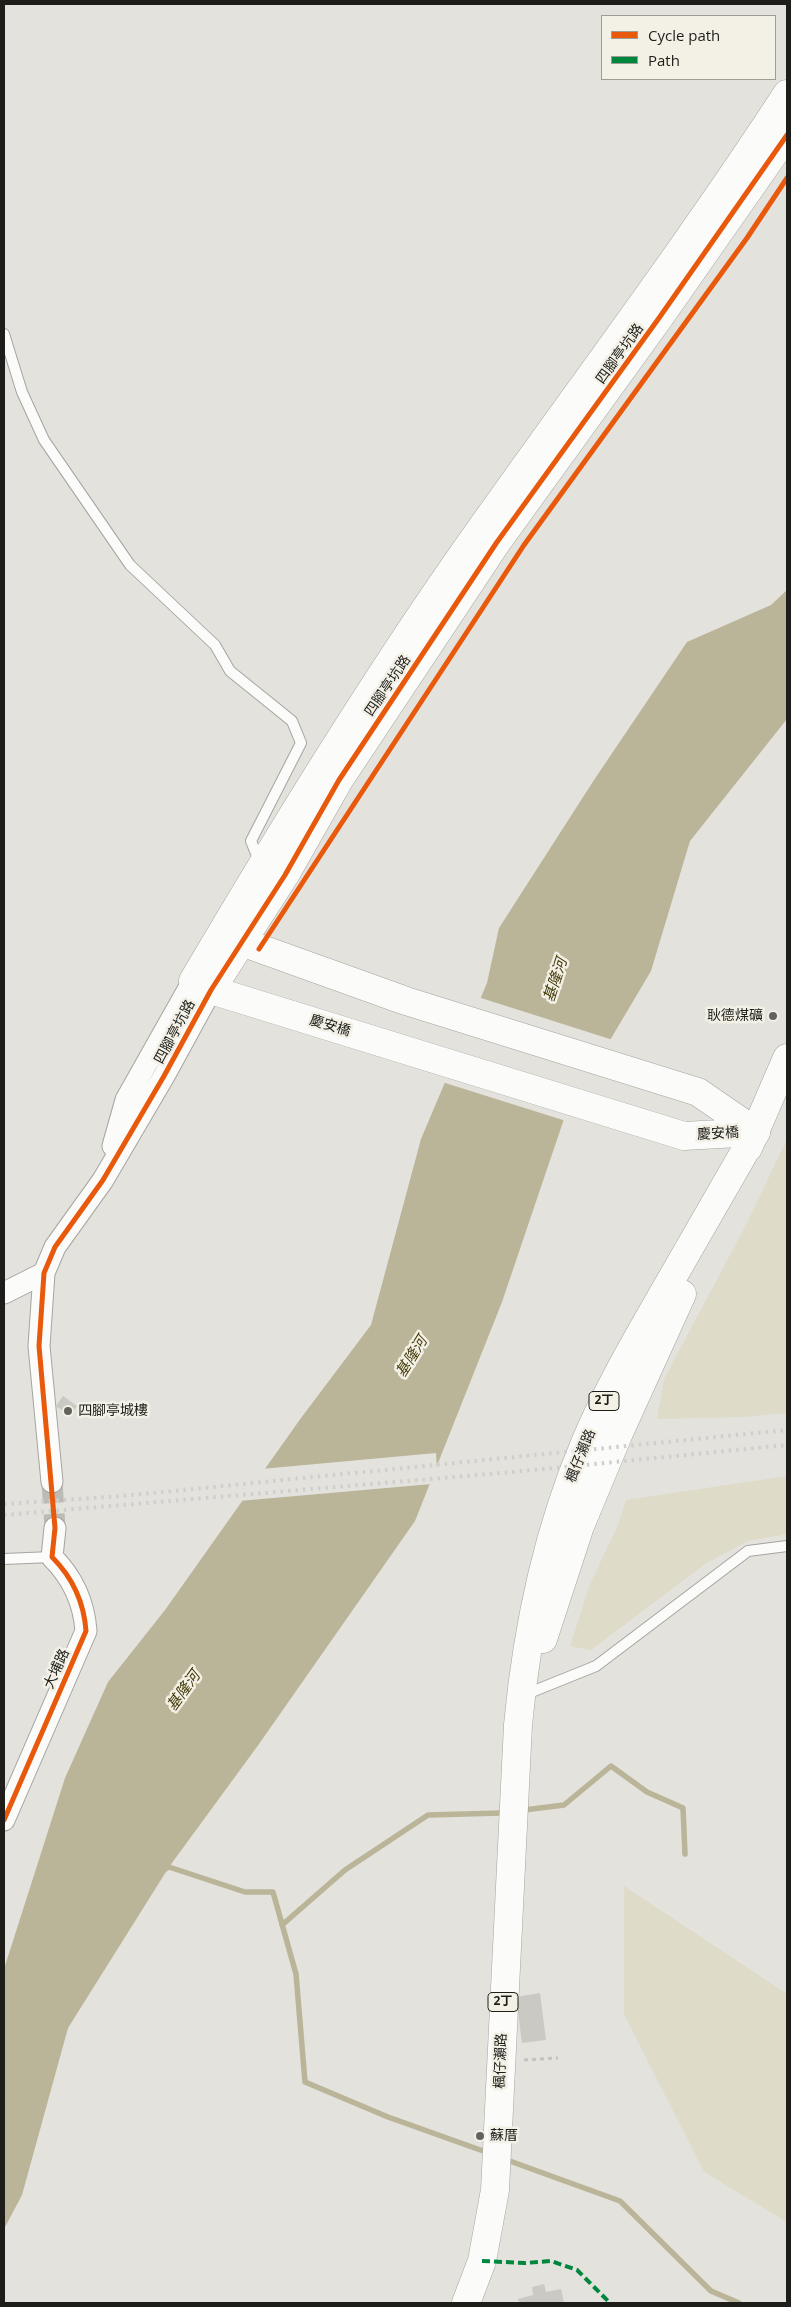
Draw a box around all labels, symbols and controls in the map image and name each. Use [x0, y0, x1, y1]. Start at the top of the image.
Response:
legend [601, 15, 776, 80]
text: Cycle path [648, 25, 720, 45]
text: Path [648, 50, 680, 70]
street label: 四腳亭坑路 [593, 321, 647, 387]
street label: 四腳亭坑路 [361, 652, 415, 720]
water label: 基隆河 [540, 956, 572, 1004]
street label: 四腳亭坑路 [151, 997, 199, 1067]
place label: 耿德煤礦 [707, 1008, 763, 1024]
marker: 耿德煤礦 [767, 1010, 779, 1022]
street label: 慶安橋 [307, 1012, 353, 1040]
street label: 慶安橋 [697, 1125, 739, 1143]
water label: 基隆河 [392, 1333, 432, 1381]
road number: 2丁 [589, 1392, 619, 1410]
place label: 四腳亭城樓 [78, 1403, 148, 1419]
marker: 四腳亭城樓 [62, 1405, 74, 1417]
street label: 楓仔瀨路 [563, 1427, 599, 1485]
street label: 大埔路 [41, 1646, 73, 1692]
water label: 基隆河 [163, 1668, 205, 1714]
road number: 2丁 [488, 1992, 518, 2011]
street label: 楓仔瀨路 [492, 2033, 510, 2089]
place label: 蘇厝 [490, 2128, 518, 2144]
marker: 蘇厝 [474, 2130, 486, 2142]

